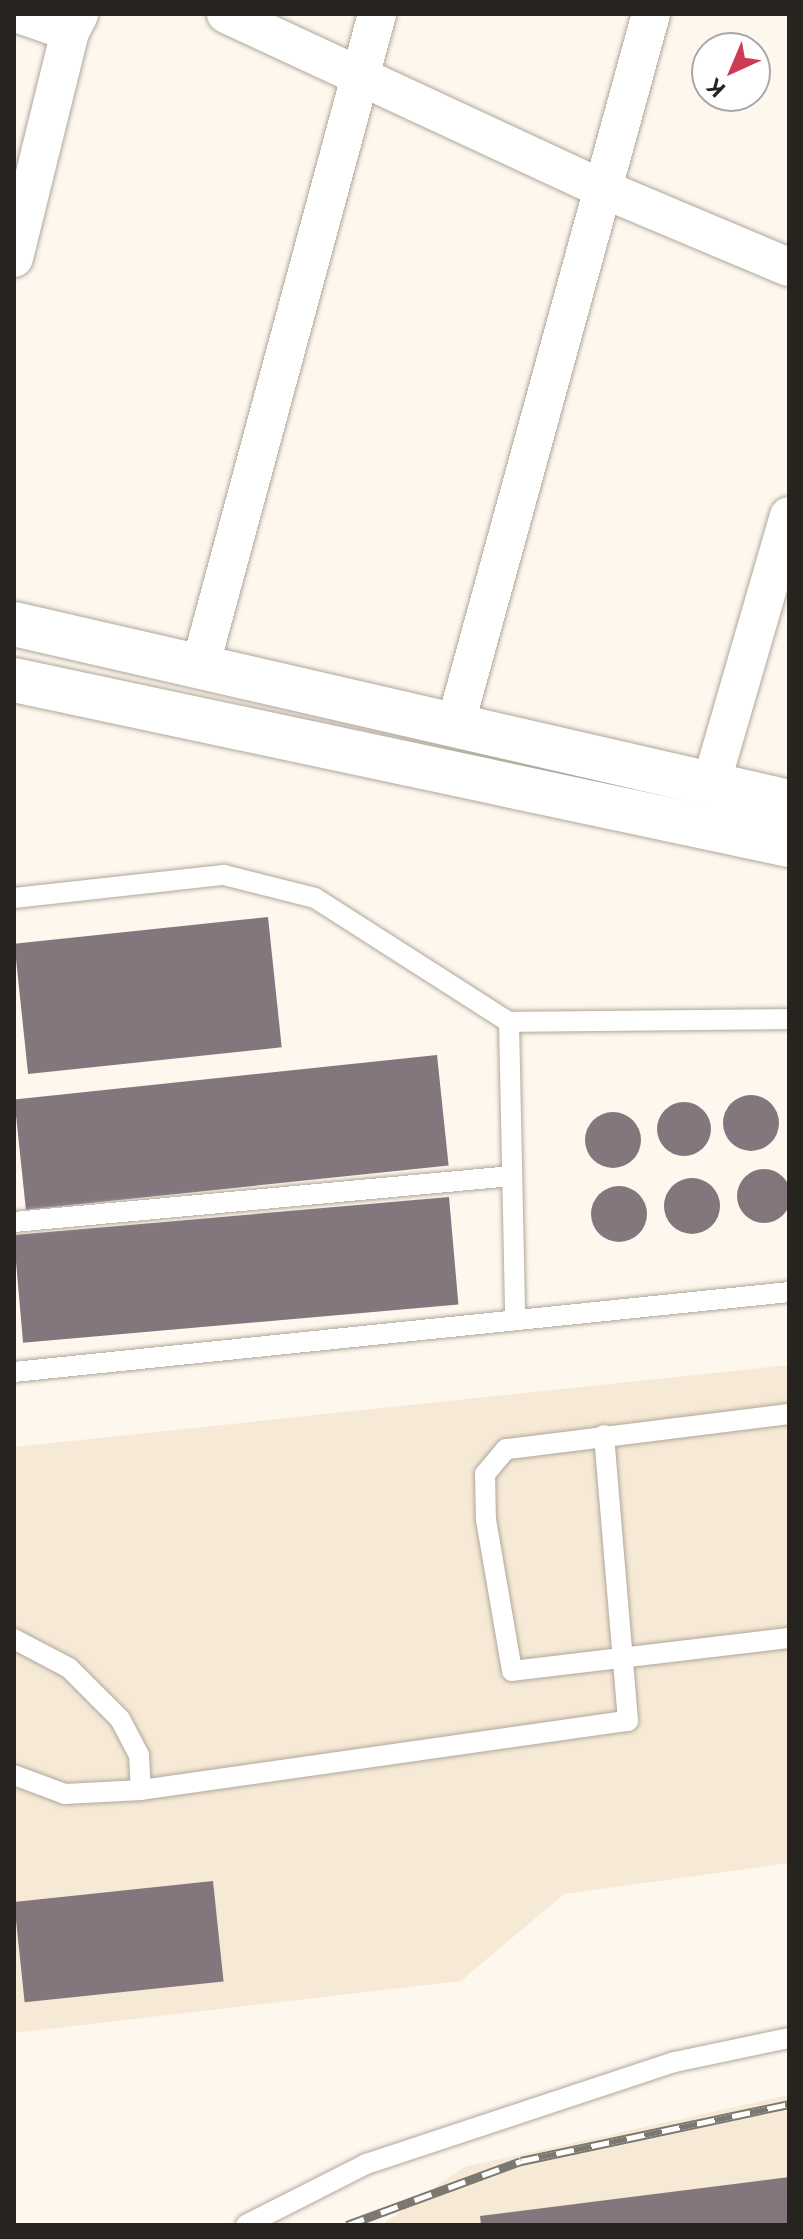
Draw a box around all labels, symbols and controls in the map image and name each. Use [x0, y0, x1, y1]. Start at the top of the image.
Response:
north arrow [691, 32, 771, 112]
text: K [701, 73, 730, 103]

